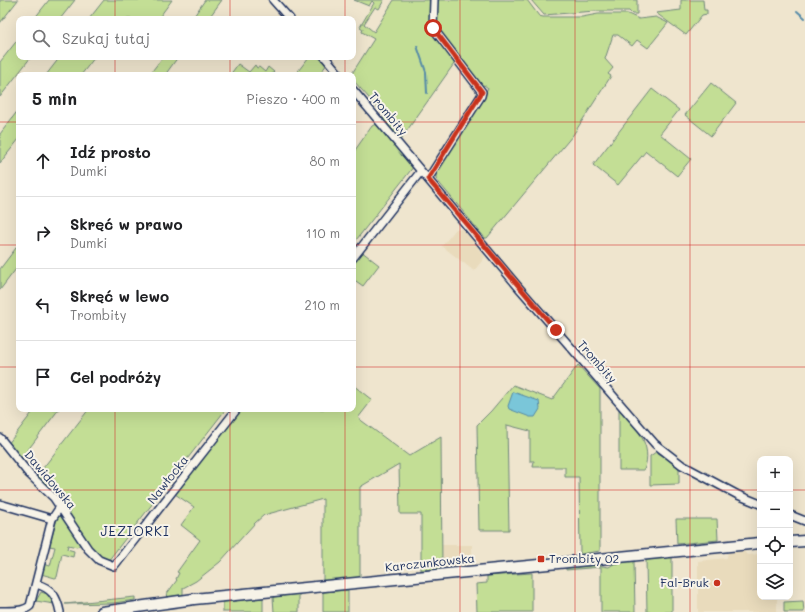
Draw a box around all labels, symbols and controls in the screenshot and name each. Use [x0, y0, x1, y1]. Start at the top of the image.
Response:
search box [16, 16, 356, 60]
route start [424, 19, 442, 37]
icon: search [30, 27, 52, 49]
text: Szukaj tutaj [62, 28, 150, 48]
text: 5 min [32, 87, 77, 109]
street label: Trombity [366, 88, 412, 139]
text: Pieszo · 400 m [247, 90, 340, 107]
text: Idź prosto [70, 142, 151, 162]
icon: ahead [32, 150, 54, 172]
text: 80 m [310, 152, 340, 169]
text: Dumki [70, 162, 107, 179]
text: Skręć w prawo [70, 214, 183, 234]
icon: right [32, 222, 54, 244]
text: 110 m [306, 224, 340, 241]
text: Dumki [70, 234, 107, 251]
text: Skręć w lewo [70, 286, 169, 306]
icon: left [32, 294, 54, 316]
text: 210 m [304, 296, 340, 313]
text: Trombity [70, 306, 127, 323]
route end [547, 321, 565, 339]
street label: Trombity [575, 336, 621, 386]
icon: arrive [32, 366, 54, 388]
text: Cel podróży [70, 367, 161, 387]
street label: Dawidowska [21, 446, 80, 512]
street label: Nawłocka [143, 452, 191, 507]
map controls [757, 456, 793, 600]
button: + [757, 456, 793, 492]
button: − [757, 492, 793, 528]
district label: JEZIORKI [100, 522, 170, 539]
button: locate [757, 528, 793, 564]
street label: Karczunkowska [384, 549, 476, 575]
place label: Trombity 02 [549, 550, 619, 566]
marker: Trombity 02 [536, 554, 546, 564]
button: layers [757, 564, 793, 600]
place label: Fal-Bruk [660, 574, 709, 590]
marker: Fal-Bruk [712, 578, 722, 588]

